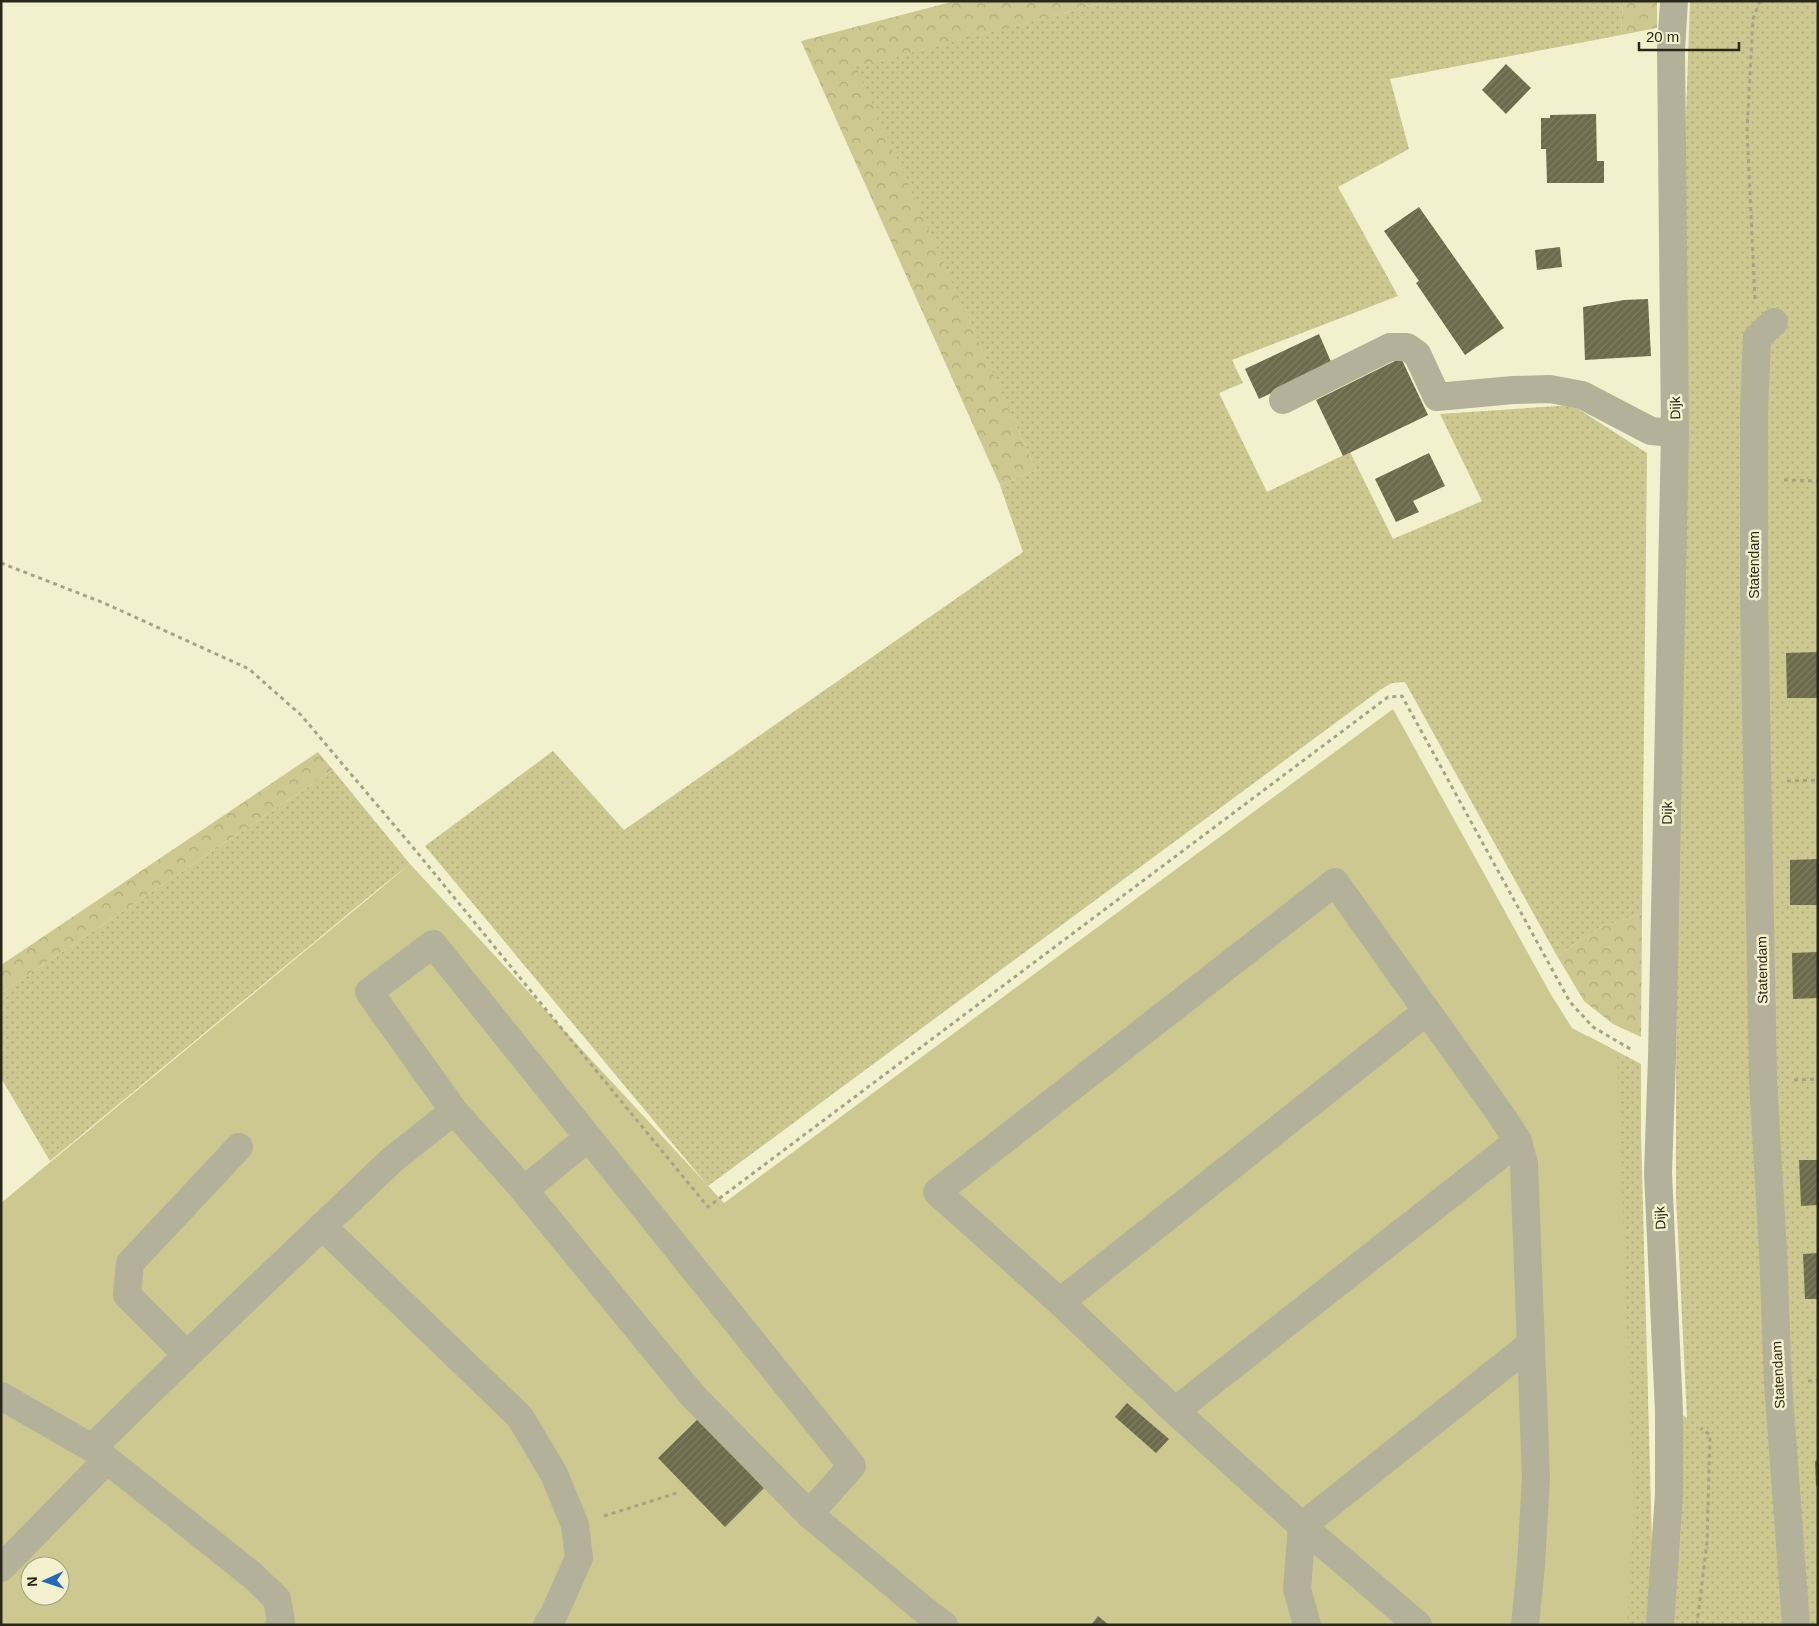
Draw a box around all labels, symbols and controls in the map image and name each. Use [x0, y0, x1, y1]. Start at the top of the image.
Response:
scale bar [1639, 20, 1739, 52]
text: 20 m [1646, 28, 1679, 45]
street label: Dijk [1667, 395, 1683, 420]
street label: Statendam [1746, 531, 1762, 599]
street label: Dijk [1659, 800, 1675, 825]
street label: Statendam [1753, 936, 1771, 1004]
street label: Dijk [1651, 1205, 1669, 1230]
street label: Statendam [1768, 1341, 1788, 1409]
north arrow [20, 1556, 70, 1606]
text: N [24, 1576, 40, 1587]

